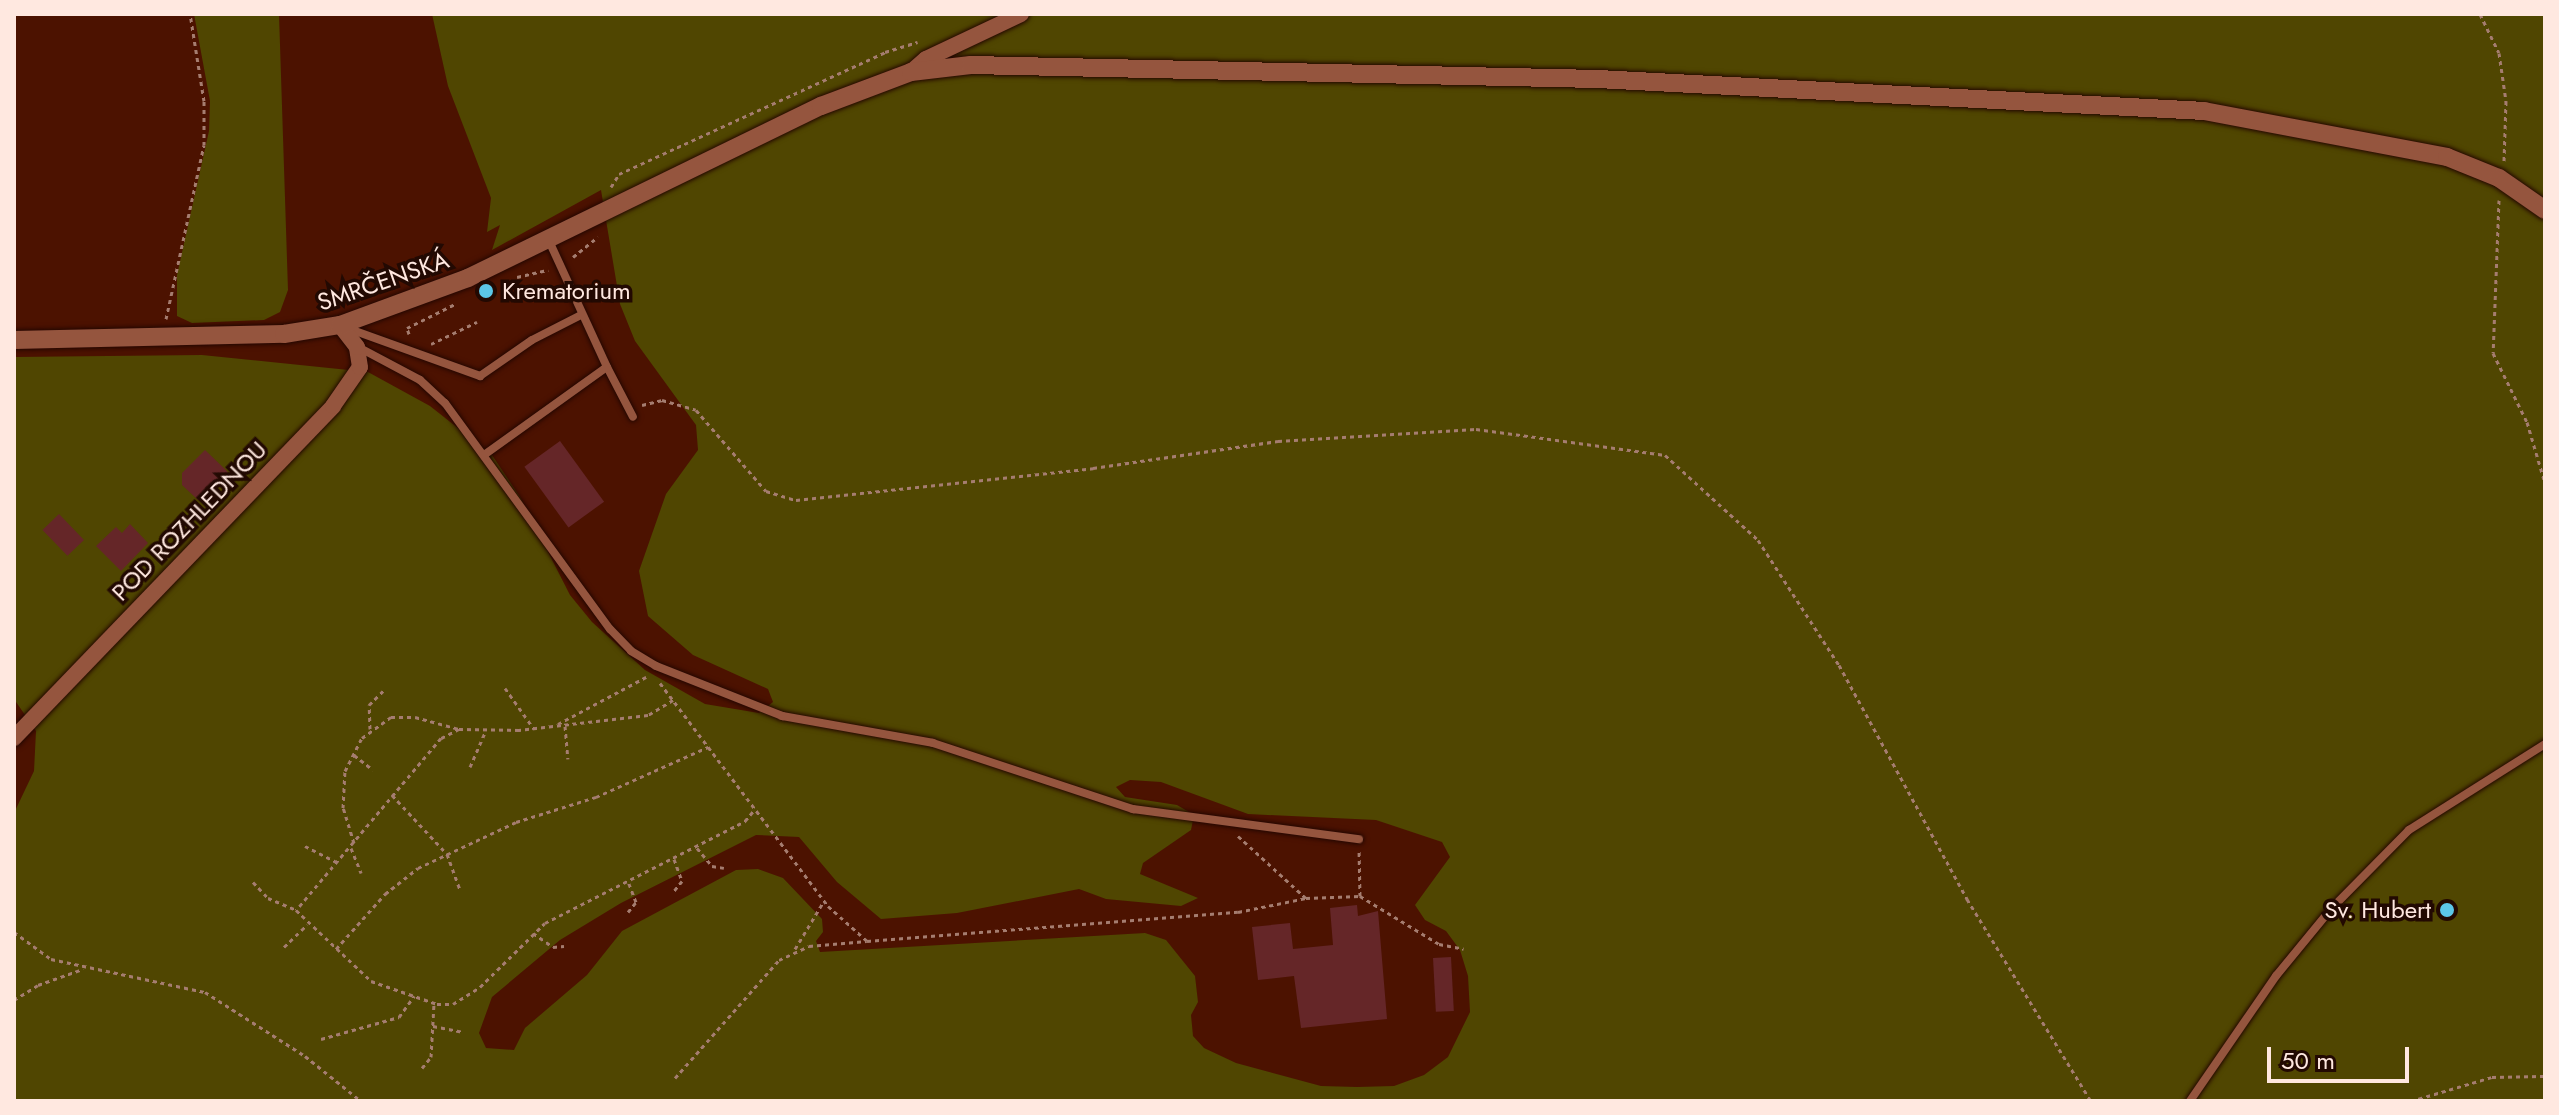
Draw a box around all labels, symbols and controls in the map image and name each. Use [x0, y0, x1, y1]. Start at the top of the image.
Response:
street label: SMRČENSKÁ [314, 245, 452, 317]
place label: Krematorium [502, 277, 631, 305]
marker: Krematorium [477, 282, 495, 300]
street label: POD ROZHLEDNOU [106, 435, 272, 607]
place label: Sv. Hubert [2325, 896, 2431, 924]
marker: Sv. Hubert [2438, 901, 2456, 919]
scale bar [2271, 1031, 2413, 1081]
text: 50 m [2281, 1043, 2335, 1078]

